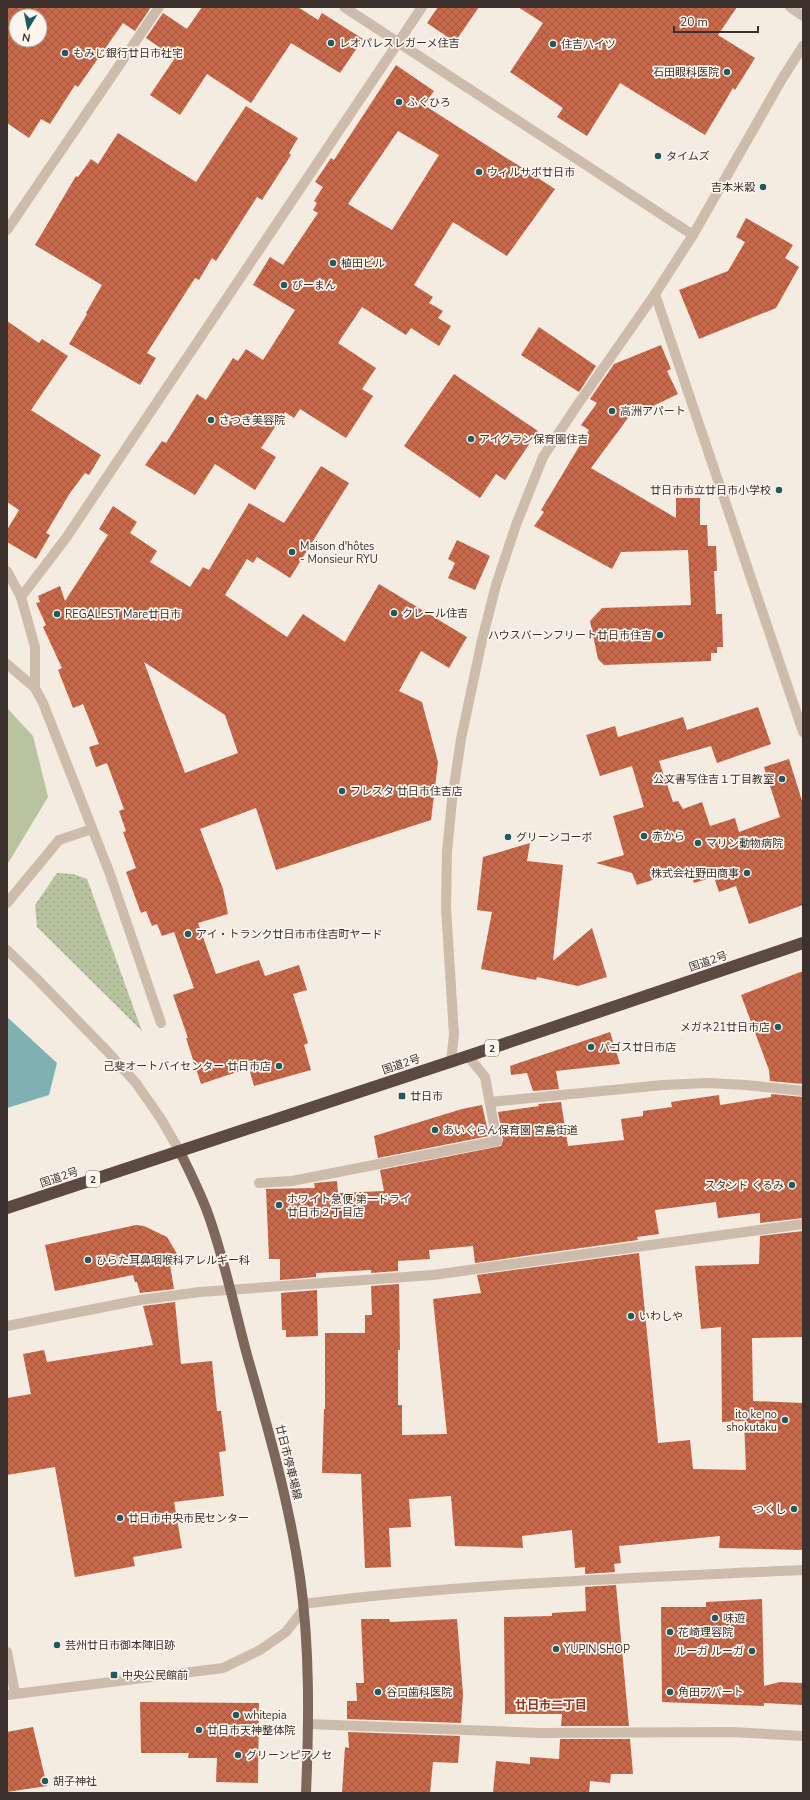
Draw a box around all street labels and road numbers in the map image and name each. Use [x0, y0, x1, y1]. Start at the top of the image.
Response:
street label: 国道2号 [687, 948, 729, 975]
road number: 2 [485, 1040, 499, 1056]
street label: 国道2号 [380, 1051, 422, 1078]
street label: 国道2号 [38, 1164, 80, 1191]
road number: 2 [86, 1171, 100, 1187]
street label: 廿日市停車場線 [272, 1423, 305, 1501]

